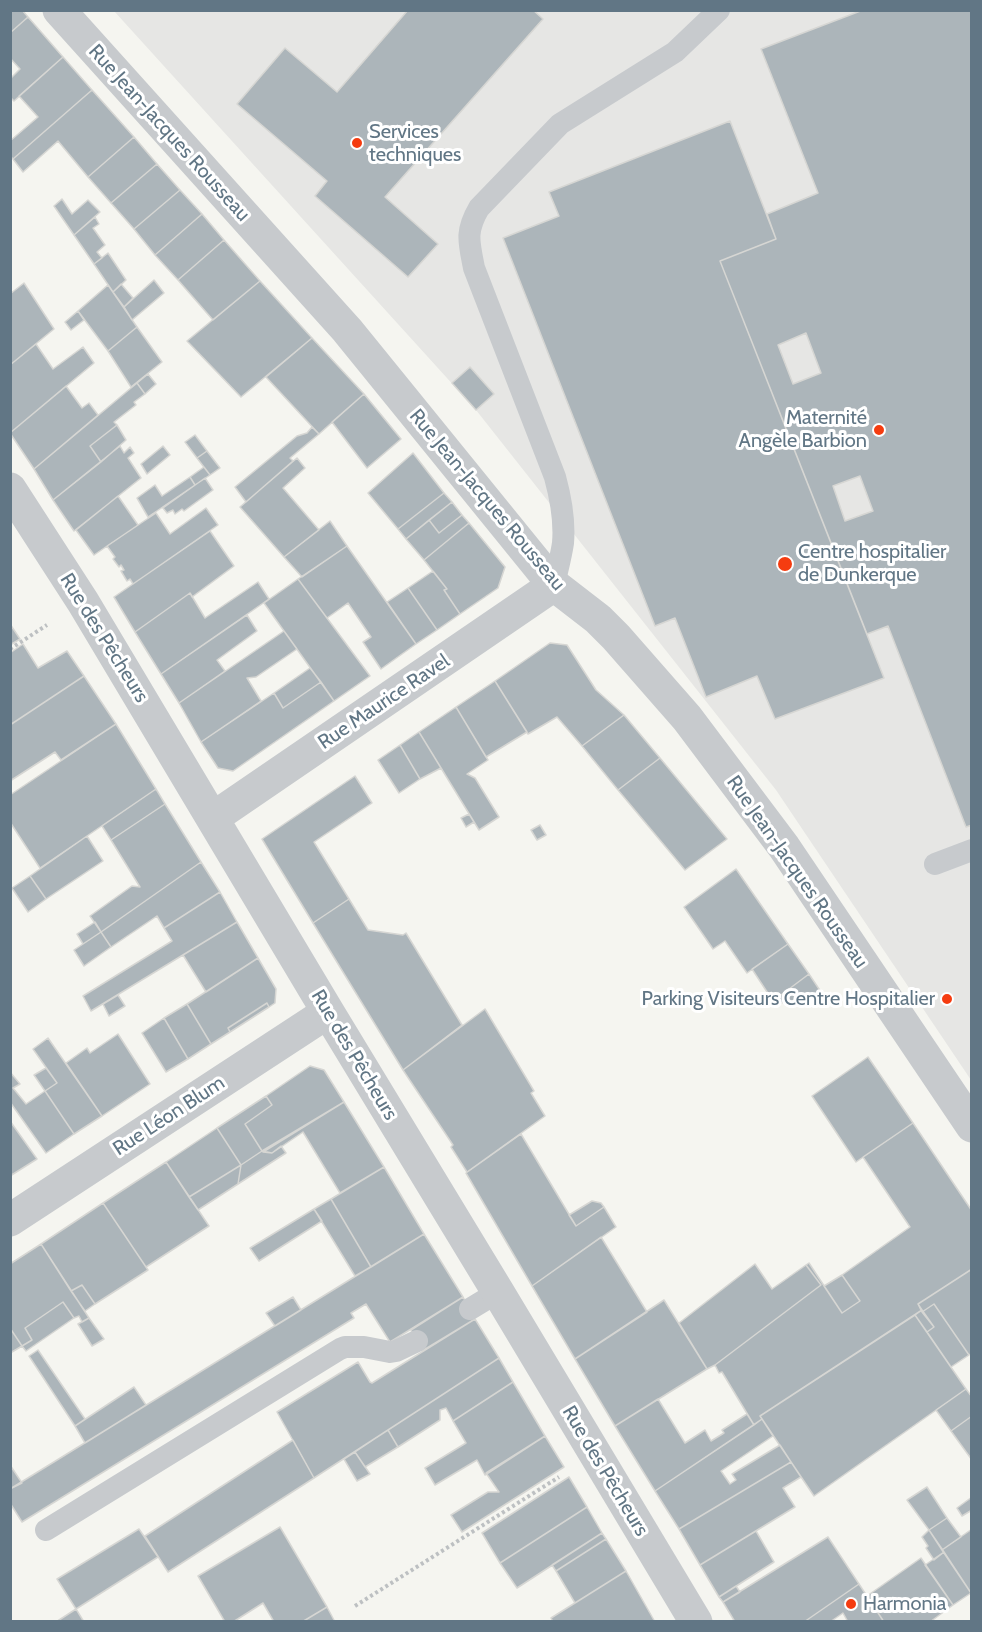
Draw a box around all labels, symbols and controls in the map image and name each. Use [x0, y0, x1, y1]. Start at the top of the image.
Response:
street label: Rue Jean-Jacques Rousseau [83, 40, 255, 226]
place label: Services techniques [369, 120, 461, 167]
marker: Services techniques [350, 136, 364, 150]
street label: Rue Jean-Jacques Rousseau [404, 404, 570, 596]
place label: Maternité Angèle Barbion [739, 406, 867, 453]
marker: Maternité Angèle Barbion [872, 423, 886, 437]
place label: Centre hospitalier de Dunkerque [798, 540, 946, 587]
marker: Centre hospitalier de Dunkerque [776, 555, 794, 573]
street label: Rue des Pêcheurs [55, 569, 153, 707]
street label: Rue Maurice Ravel [314, 649, 454, 755]
street label: Rue Jean-Jacques Rousseau [721, 771, 873, 973]
street label: Rue des Pêcheurs [306, 985, 402, 1125]
place label: Parking Visiteurs Centre Hospitalier [642, 987, 935, 1011]
marker: Parking Visiteurs Centre Hospitalier [940, 992, 954, 1006]
street label: Rue Léon Blum [109, 1071, 229, 1161]
street label: Rue des Pêcheurs [557, 1401, 653, 1541]
place label: Harmonia [863, 1592, 946, 1616]
marker: Harmonia [844, 1597, 858, 1611]

